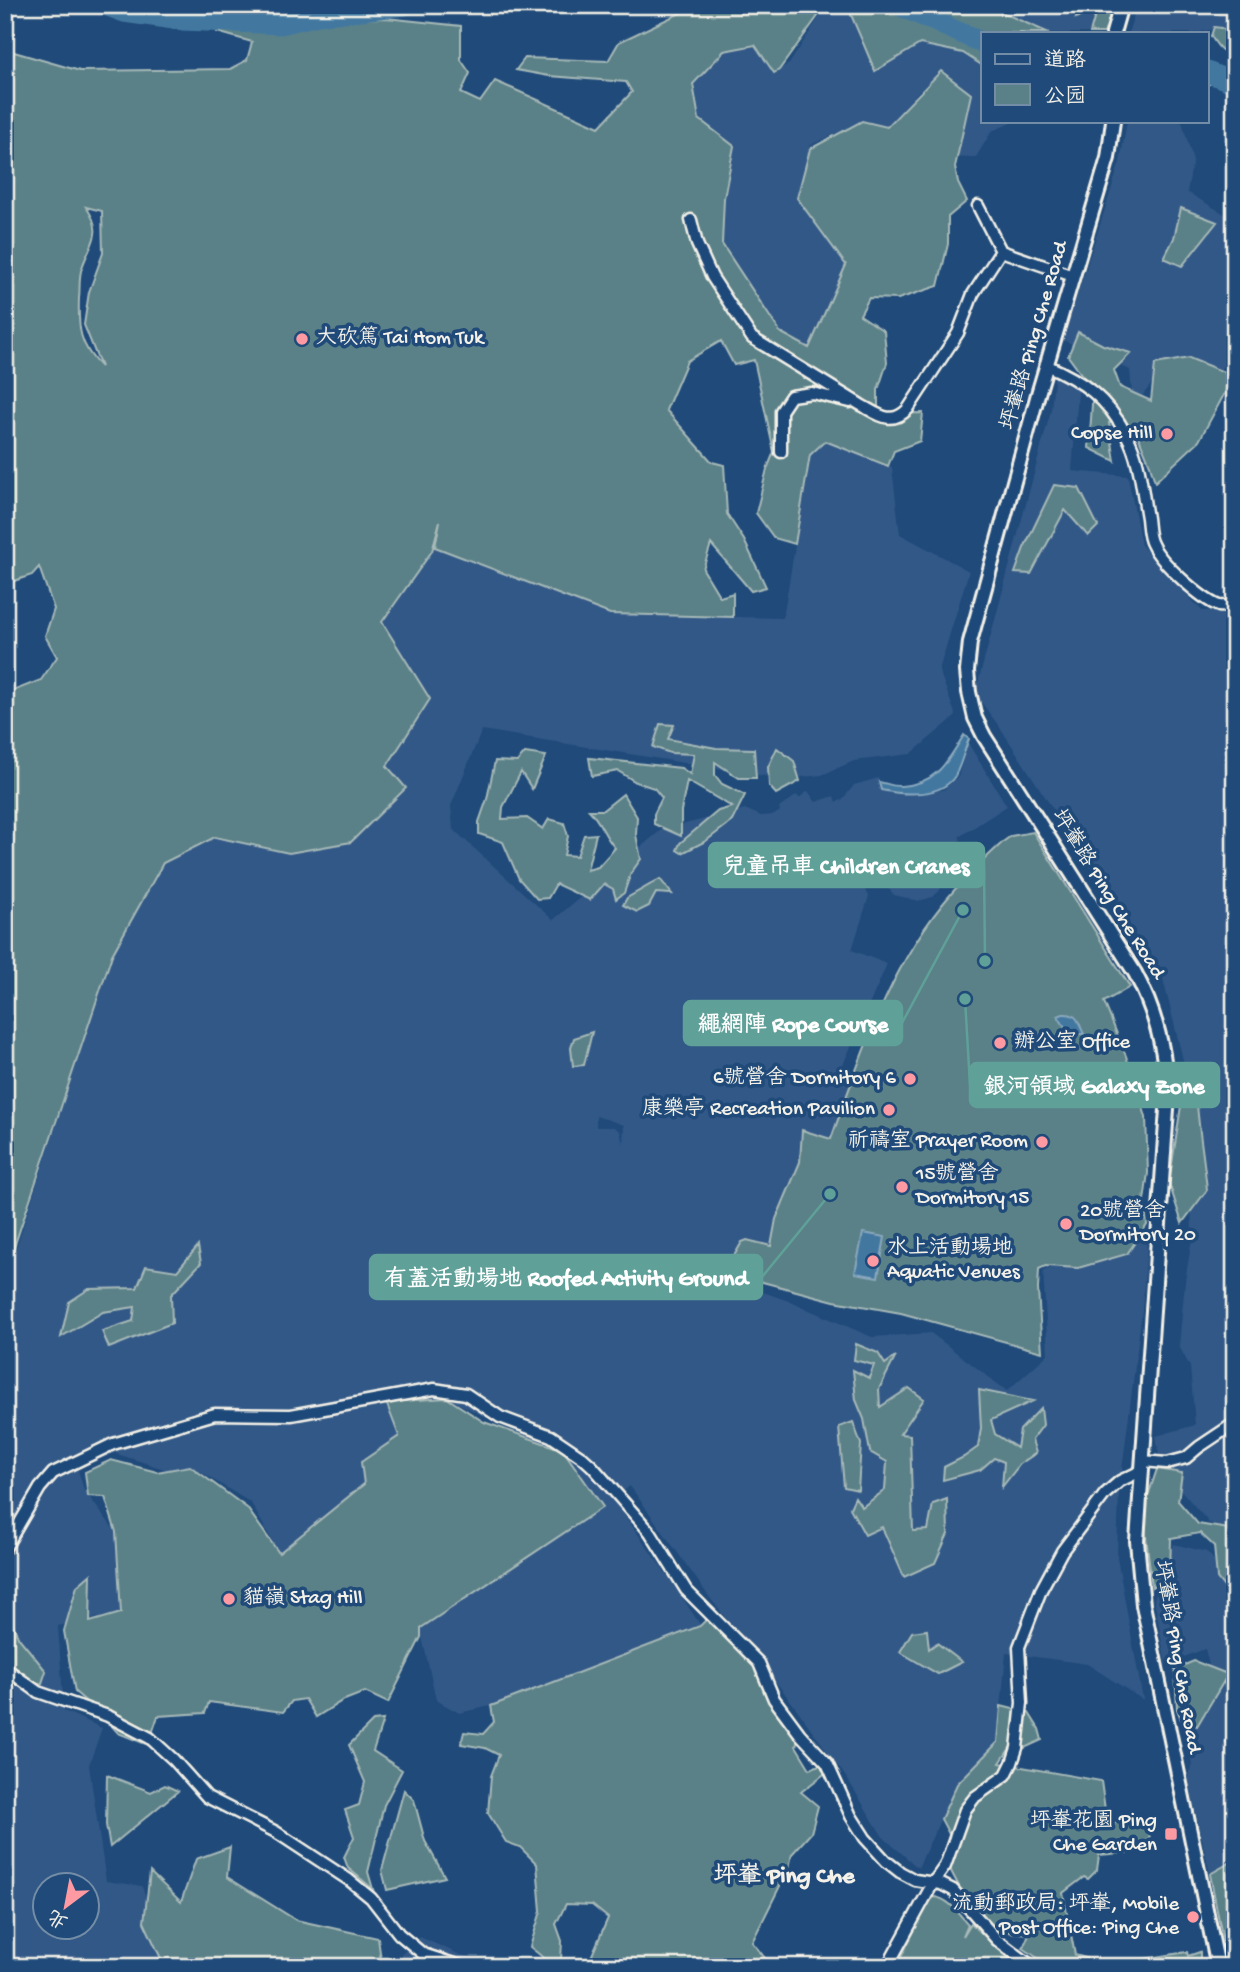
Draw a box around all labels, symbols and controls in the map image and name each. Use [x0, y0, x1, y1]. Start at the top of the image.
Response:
legend [981, 32, 1208, 122]
text: 道路 [1044, 48, 1086, 75]
text: 公园 [1044, 85, 1086, 111]
street label: 坪輋路 Ping Che Road [995, 236, 1075, 433]
place label: 大砍篤 Tai Hom Tuk [316, 325, 486, 352]
marker: 大砍篤 Tai Hom Tuk [294, 331, 310, 347]
place label: Copse Hill [1071, 422, 1153, 447]
marker: Copse Hill [1159, 426, 1175, 442]
street label: 坪輋路 Ping Che Road [1045, 804, 1172, 986]
callout: 兒童吊車 Children Cranes [709, 843, 984, 887]
text: 兒童吊車 Children Cranes [723, 853, 971, 882]
callout: 繩網陣 Rope Course [684, 1001, 902, 1045]
text: 繩網陣 Rope Course [698, 1012, 890, 1040]
place label: 辦公室 Office [1014, 1029, 1131, 1056]
marker: 辦公室 Office [992, 1035, 1008, 1051]
callout: 銀河領域 Galaxy Zone [970, 1063, 1219, 1107]
place label: 6號營舍 Dormitory 6 [713, 1065, 896, 1092]
marker: 6號營舍 Dormitory 6 [902, 1071, 918, 1087]
text: 銀河領域 Galaxy Zone [983, 1074, 1206, 1102]
place label: 康樂亭 Recreation Pavilion [642, 1096, 875, 1123]
marker: 康樂亭 Recreation Pavilion [881, 1102, 897, 1118]
place label: 祈禱室 Prayer Room [848, 1128, 1028, 1155]
marker: 祈禱室 Prayer Room [1034, 1134, 1050, 1150]
place label: 15號營舍 Dormitory 15 [914, 1161, 1029, 1212]
marker: 15號營舍 Dormitory 15 [894, 1179, 910, 1195]
place label: 20號營舍 Dormitory 20 [1078, 1198, 1196, 1249]
marker: 20號營舍 Dormitory 20 [1058, 1216, 1074, 1232]
place label: 水上活動場地 Aquatic Venues [887, 1236, 1021, 1286]
marker: 水上活動場地 Aquatic Venues [865, 1253, 881, 1269]
callout: 有蓋活動場地 Roofed Activity Ground [370, 1255, 762, 1299]
text: 有蓋活動場地 Roofed Activity Ground [384, 1265, 751, 1294]
street label: 坪輋路 Ping Che Road [1147, 1558, 1208, 1757]
place label: 貓嶺 Stag Hill [243, 1585, 363, 1612]
marker: 貓嶺 Stag Hill [221, 1591, 237, 1607]
place label: 坪輋花園 Ping Che Garden [1030, 1808, 1157, 1859]
marker: 坪輋花園 Ping Che Garden [1163, 1826, 1179, 1842]
district label: 坪輋 Ping Che [713, 1861, 856, 1892]
north arrow [32, 1870, 102, 1940]
place label: 流動郵政局: 坪輋, Mobile Post Office: Ping Che [952, 1891, 1180, 1942]
text: 北 [45, 1903, 73, 1932]
marker: 流動郵政局: 坪輋, Mobile Post Office: Ping Che [1185, 1909, 1201, 1925]

